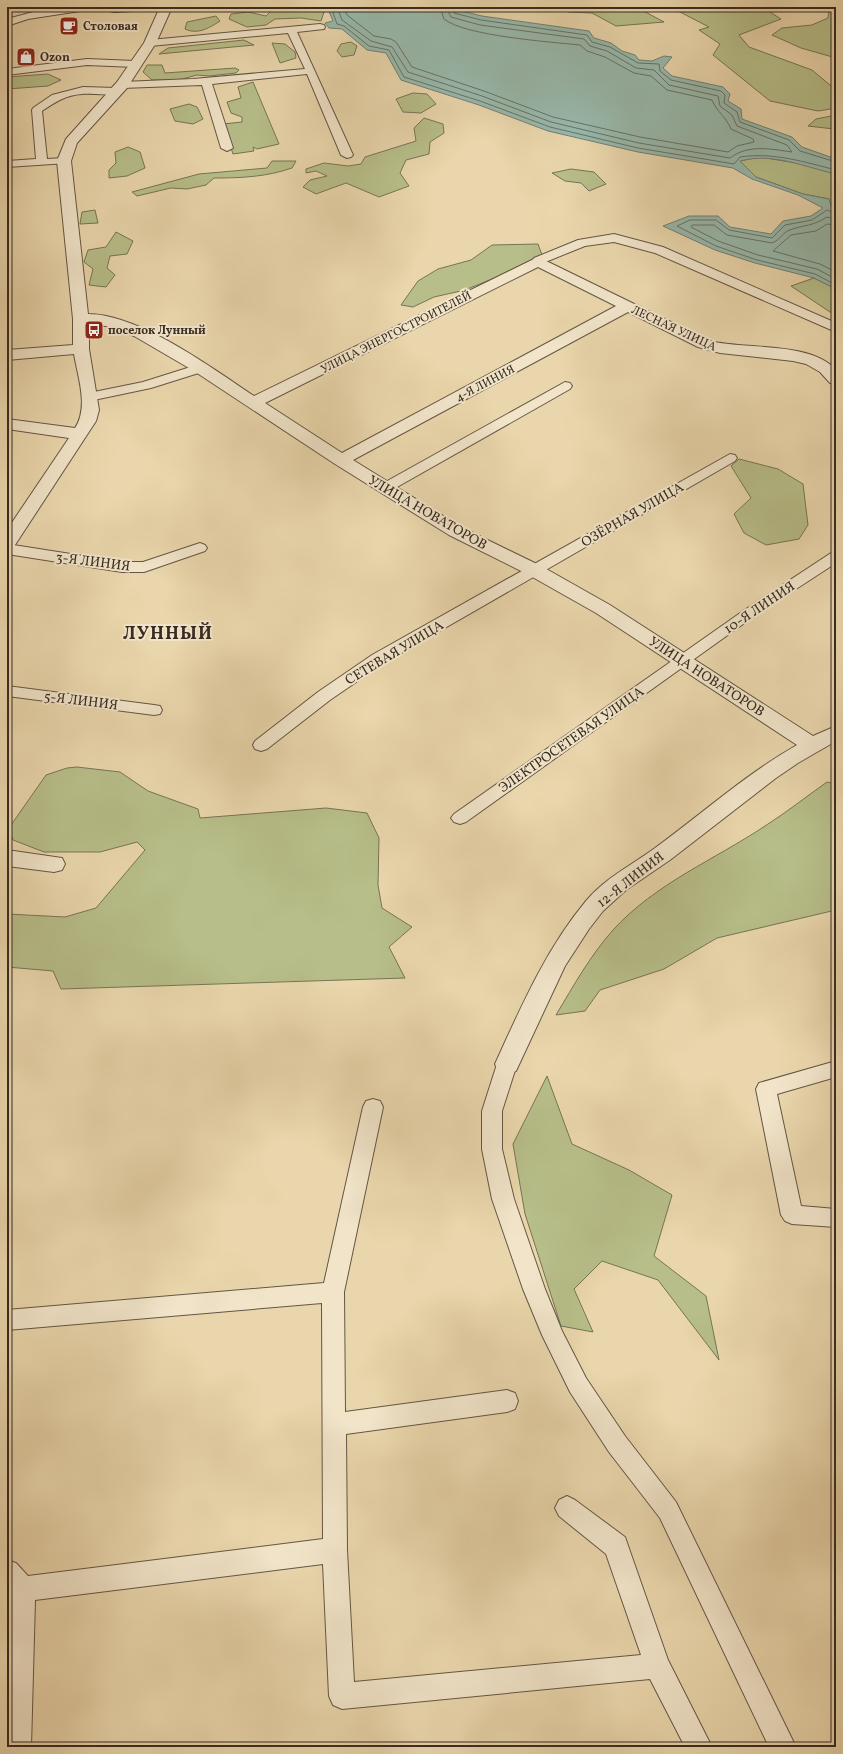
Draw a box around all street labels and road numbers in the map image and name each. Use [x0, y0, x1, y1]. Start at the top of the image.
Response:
street label: УЛИЦА ЭНЕРГОСТРОИТЕЛЕЙ [318, 287, 475, 378]
street label: ЛЕСНАЯ УЛИЦА [628, 302, 719, 356]
street label: 4-Я ЛИНИЯ [453, 361, 518, 406]
street label: УЛИЦА НОВАТОРОВ [364, 471, 490, 555]
street label: ОЗЁРНАЯ УЛИЦА [578, 478, 688, 552]
street label: 3-Я ЛИНИЯ [54, 548, 131, 576]
street label: 10-Я ЛИНИЯ [721, 577, 799, 639]
street label: СЕТЕВАЯ УЛИЦА [342, 616, 448, 690]
street label: УЛИЦА НОВАТОРОВ [645, 633, 768, 722]
street label: ЭЛЕКТРОСЕТЕВАЯ УЛИЦА [495, 683, 648, 798]
street label: 5-Я ЛИНИЯ [43, 688, 119, 715]
street label: 12-Я ЛИНИЯ [593, 848, 669, 913]

